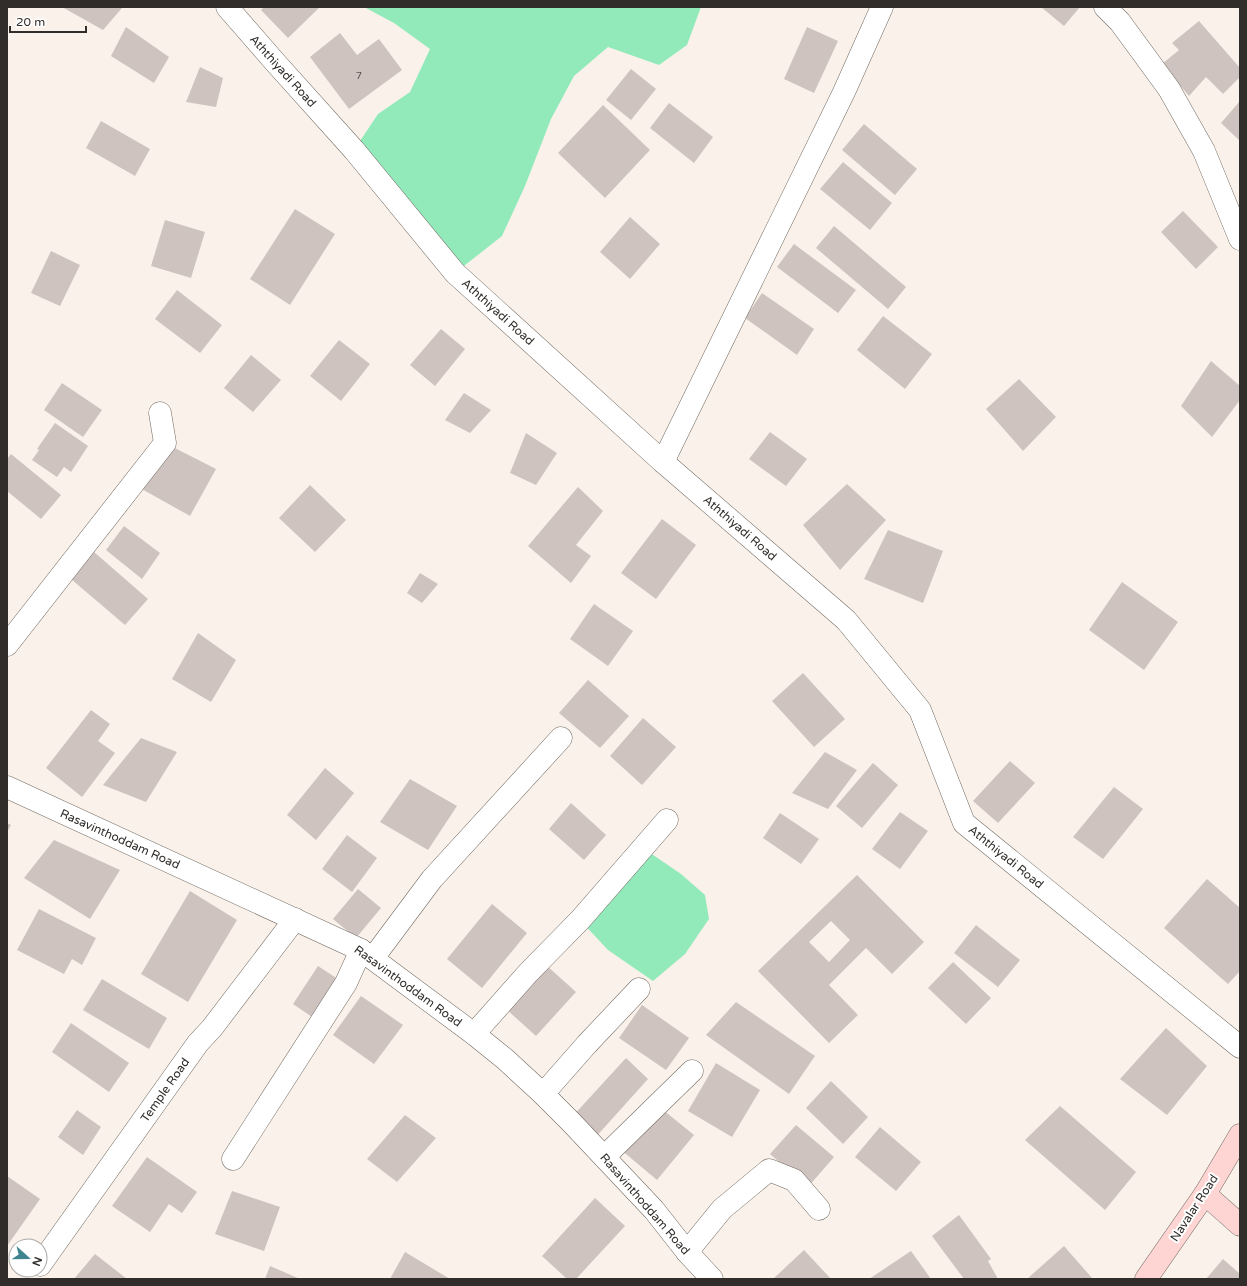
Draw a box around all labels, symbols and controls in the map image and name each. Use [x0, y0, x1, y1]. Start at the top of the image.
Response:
scale bar [10, 8, 86, 34]
text: 20 m [16, 15, 45, 29]
street label: Aththiyadi Road [247, 32, 319, 110]
house number: 7 [356, 70, 362, 82]
street label: Aththiyadi Road [459, 276, 537, 348]
street label: Aththiyadi Road [701, 492, 779, 564]
street label: Rasavinthoddam Road [58, 806, 182, 872]
street label: Aththiyadi Road [966, 823, 1046, 891]
street label: Rasavinthoddam Road [351, 942, 465, 1030]
street label: Temple Road [138, 1055, 192, 1125]
street label: Rasavinthoddam Road [597, 1151, 693, 1257]
street label: Navalar Road [1167, 1172, 1221, 1244]
north arrow [8, 1238, 48, 1278]
text: N [29, 1255, 45, 1268]

